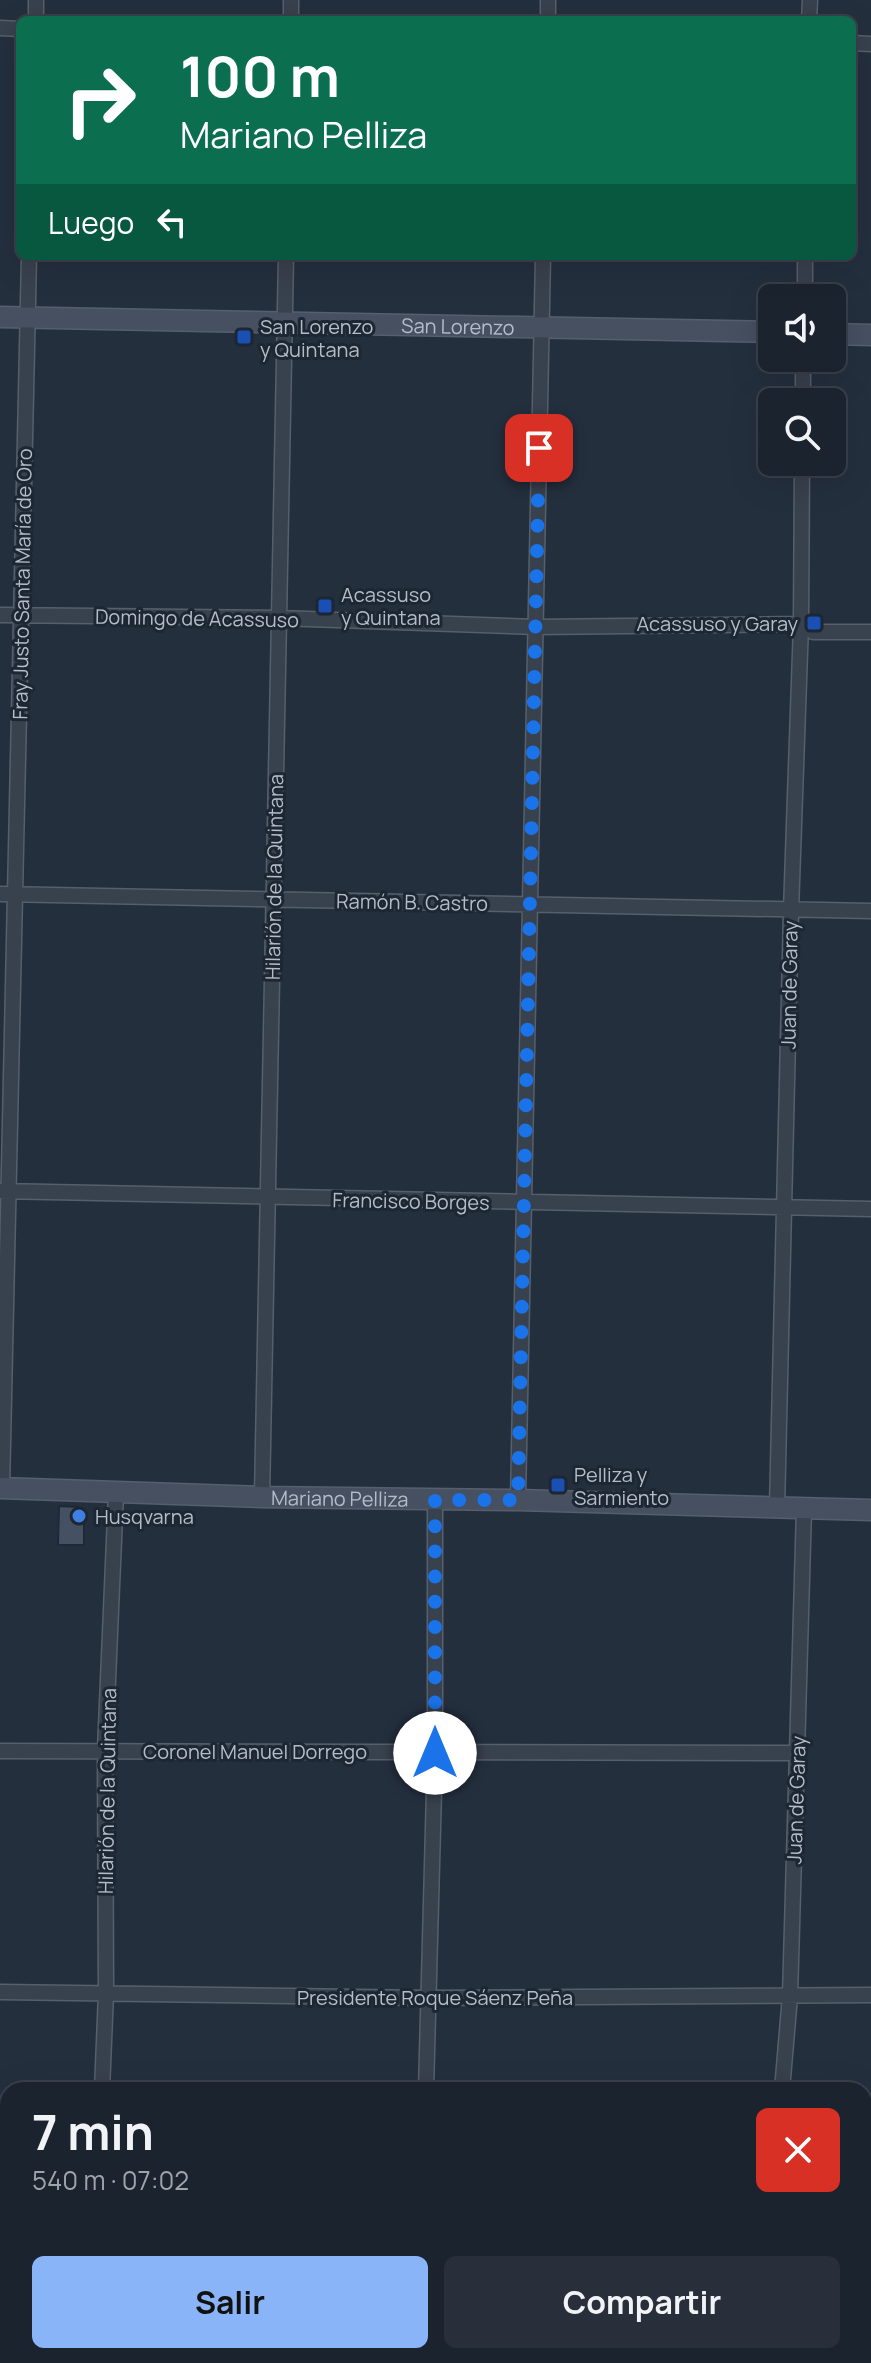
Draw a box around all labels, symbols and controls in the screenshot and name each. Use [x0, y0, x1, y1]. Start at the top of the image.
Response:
text: 100 m [180, 37, 340, 114]
icon: right [48, 48, 152, 152]
text: Mariano Pelliza [180, 110, 427, 159]
icon: left [150, 200, 194, 244]
text: Luego [48, 202, 134, 243]
map controls [758, 284, 846, 476]
button: sound [758, 284, 846, 372]
street label: San Lorenzo [401, 311, 515, 340]
place label: San Lorenzo y Quintana [260, 313, 373, 363]
marker: San Lorenzo y Quintana [235, 328, 253, 346]
button: search [758, 388, 846, 476]
pin [505, 414, 573, 482]
icon: arrive [517, 426, 561, 470]
street label: Fray Justo Santa María de Oro [6, 448, 38, 720]
place label: Acassuso y Quintana [341, 581, 441, 631]
marker: Acassuso y Quintana [316, 597, 334, 615]
street label: Domingo de Acassuso [95, 603, 299, 633]
place label: Acassuso y Garay [636, 610, 798, 637]
marker: Acassuso y Garay [805, 614, 823, 632]
street label: Hilarión de la Quintana [259, 774, 289, 980]
street label: Ramón B. Castro [336, 887, 488, 917]
street label: Juan de Garay [774, 920, 804, 1050]
street label: Francisco Borges [332, 1186, 490, 1216]
place label: Pelliza y Sarmiento [574, 1461, 669, 1511]
marker: Pelliza y Sarmiento [549, 1476, 567, 1494]
street label: Mariano Pelliza [271, 1484, 409, 1512]
place label: Husqvarna [95, 1503, 194, 1530]
marker: Husqvarna [70, 1507, 88, 1525]
street label: Hilarión de la Quintana [92, 1688, 122, 1894]
position arrow [393, 1711, 477, 1795]
street label: Juan de Garay [780, 1735, 812, 1865]
street label: Coronel Manuel Dorrego [143, 1738, 367, 1765]
street label: Presidente Roque Sáenz Peña [297, 1984, 573, 2011]
text: 7 min [32, 2099, 154, 2164]
button: close [756, 2108, 840, 2192]
text: 540 m · 07:02 [32, 2162, 189, 2198]
button: Salir [32, 2256, 428, 2348]
button: Compartir [444, 2256, 840, 2348]

